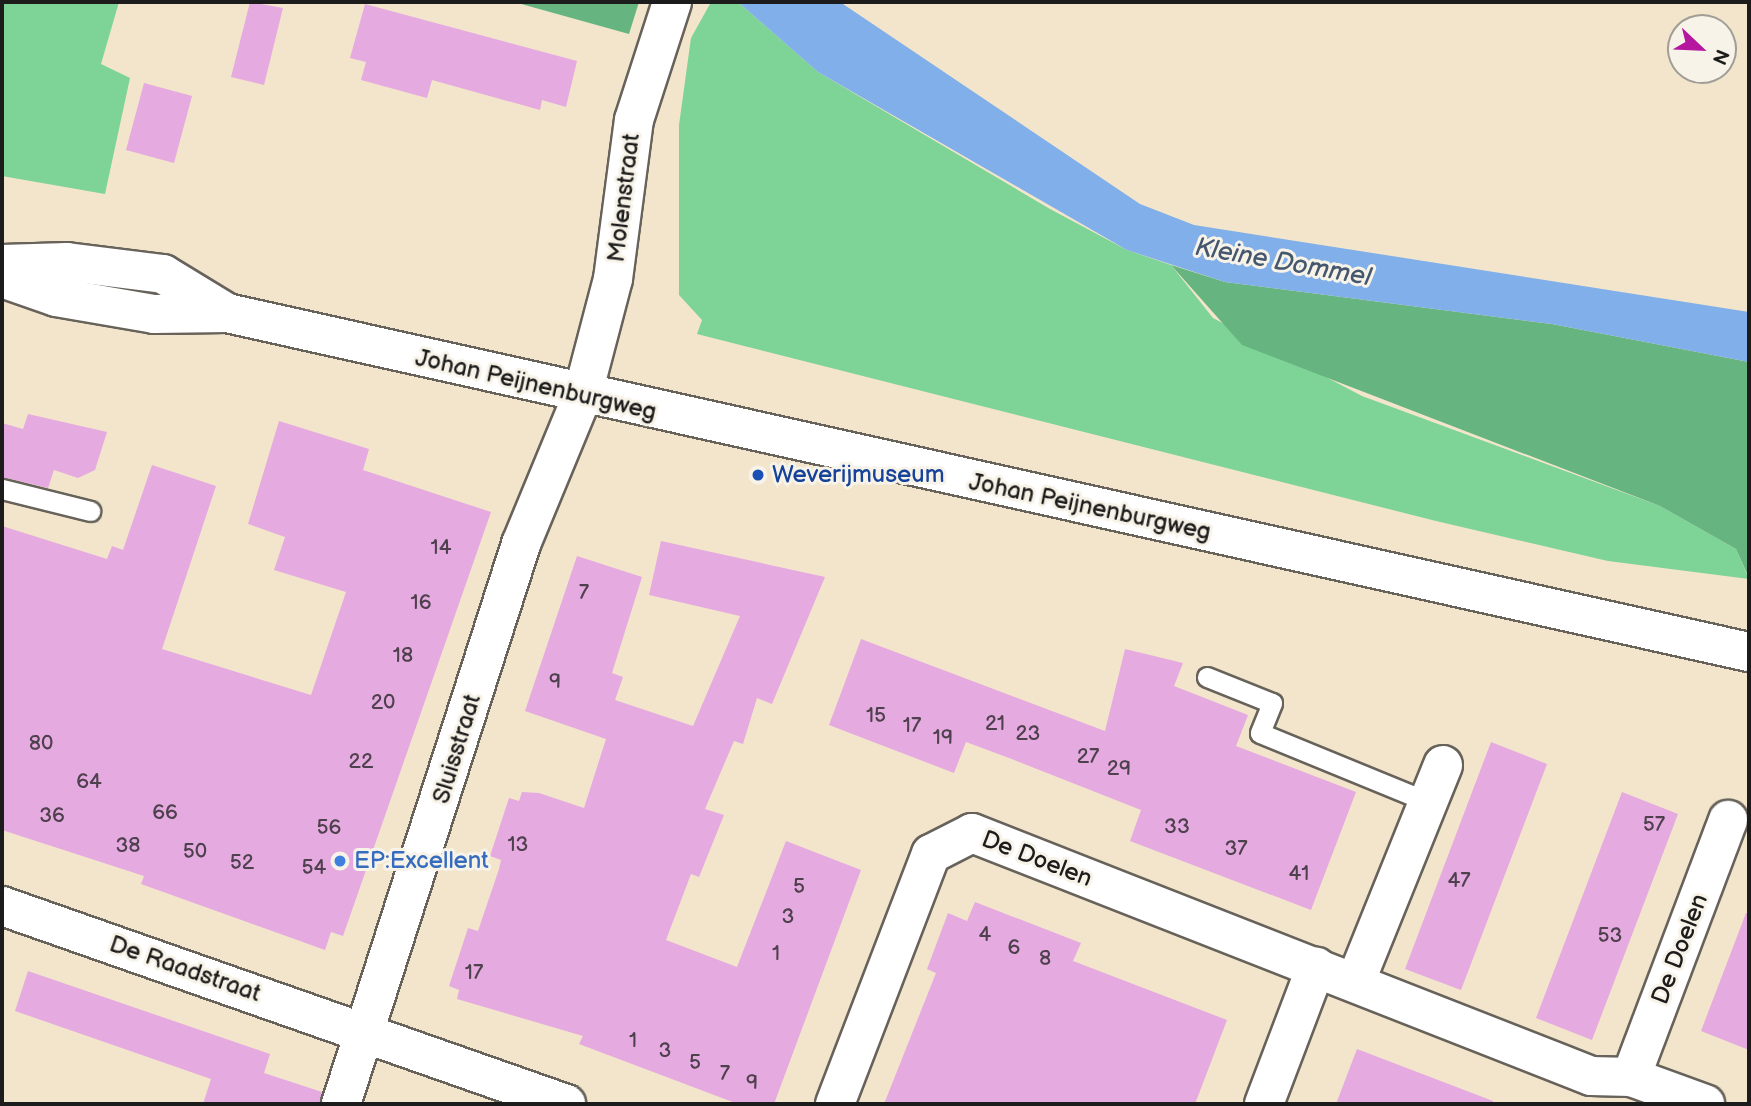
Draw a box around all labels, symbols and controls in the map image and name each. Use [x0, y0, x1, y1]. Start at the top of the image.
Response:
north arrow [1667, 14, 1737, 84]
text: N [1707, 46, 1733, 68]
street label: Molenstraat [602, 132, 646, 264]
water label: Kleine Dommel [1193, 232, 1373, 294]
street label: Johan Peijnenburgweg [413, 343, 659, 427]
place label: Weverijmuseum [772, 461, 945, 489]
marker: Weverijmuseum [750, 467, 766, 483]
street label: Johan Peijnenburgweg [966, 467, 1214, 547]
house number: 14 [431, 535, 451, 561]
house number: 7 [579, 580, 589, 606]
house number: 16 [411, 590, 431, 616]
house number: 18 [393, 643, 413, 669]
house number: 9 [549, 669, 561, 695]
house number: 20 [371, 690, 395, 716]
street label: Sluisstraat [427, 691, 487, 807]
house number: 15 [866, 703, 886, 729]
house number: 21 [985, 711, 1005, 737]
house number: 17 [903, 713, 921, 739]
house number: 23 [1016, 721, 1040, 747]
house number: 19 [933, 725, 953, 751]
house number: 80 [29, 731, 53, 757]
house number: 27 [1077, 744, 1099, 770]
house number: 22 [349, 749, 373, 775]
house number: 29 [1107, 756, 1131, 782]
house number: 64 [76, 769, 102, 795]
house number: 66 [152, 800, 178, 826]
house number: 36 [39, 803, 65, 829]
house number: 57 [1643, 812, 1665, 838]
house number: 33 [1164, 814, 1190, 840]
house number: 56 [317, 815, 341, 841]
street label: De Doelen [978, 825, 1096, 893]
house number: 13 [507, 832, 529, 858]
house number: 38 [115, 833, 141, 859]
house number: 37 [1224, 836, 1248, 862]
house number: 50 [183, 839, 207, 865]
place label: EP:Excellent [354, 847, 489, 875]
house number: 52 [230, 850, 254, 876]
marker: EP:Excellent [332, 853, 348, 869]
house number: 54 [302, 855, 326, 881]
house number: 41 [1289, 861, 1309, 887]
house number: 47 [1447, 868, 1471, 894]
house number: 5 [793, 874, 805, 900]
street label: De Doelen [1646, 890, 1714, 1008]
house number: 3 [782, 904, 794, 930]
house number: 4 [979, 922, 991, 948]
house number: 53 [1598, 923, 1622, 949]
street label: De Raadstraat [106, 930, 264, 1008]
house number: 6 [1008, 935, 1020, 961]
house number: 1 [772, 941, 780, 967]
house number: 8 [1039, 946, 1051, 972]
house number: 17 [465, 960, 483, 986]
house number: 1 [629, 1028, 637, 1054]
house number: 3 [659, 1038, 671, 1064]
house number: 5 [689, 1050, 701, 1076]
house number: 7 [720, 1061, 730, 1087]
house number: 9 [746, 1070, 758, 1096]

